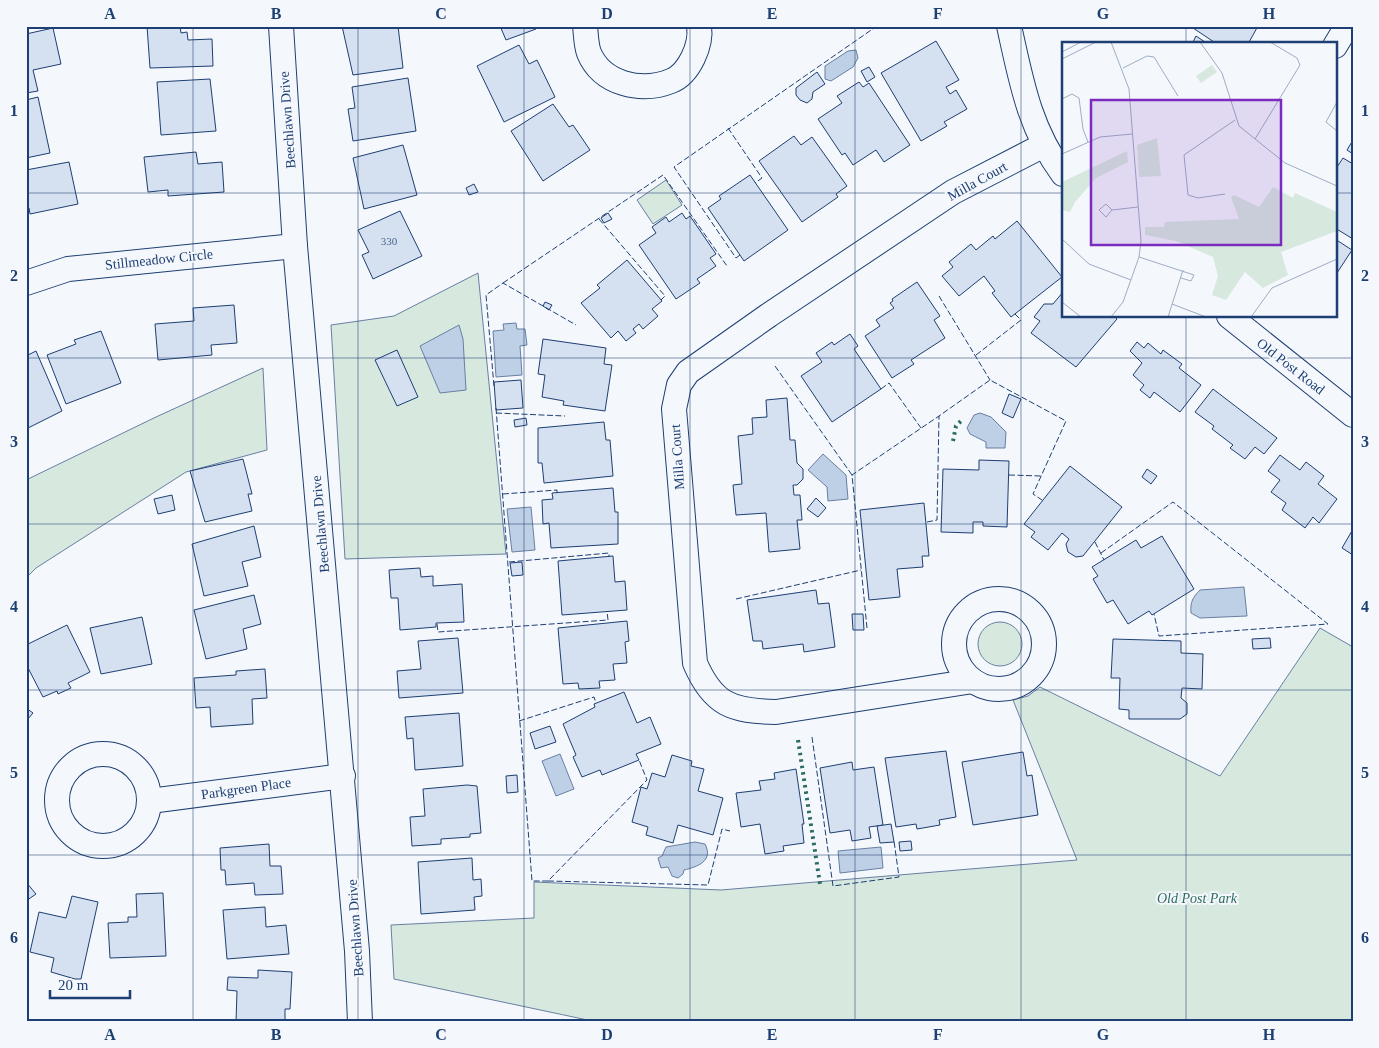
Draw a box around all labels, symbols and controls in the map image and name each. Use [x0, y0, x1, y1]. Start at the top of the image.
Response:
text: A [104, 5, 116, 22]
text: B [271, 5, 282, 22]
text: C [435, 5, 447, 22]
text: D [601, 5, 613, 22]
text: E [767, 5, 777, 22]
text: F [933, 5, 943, 22]
text: G [1097, 5, 1110, 22]
text: H [1263, 5, 1276, 22]
inset map [1062, 42, 1336, 318]
street label: Beechlawn Drive [277, 71, 298, 169]
text: 1 [10, 102, 18, 119]
text: 1 [1361, 102, 1369, 119]
street label: Milla Court [945, 159, 1010, 204]
house number: 330 [381, 235, 398, 247]
street label: Stillmeadow Circle [104, 246, 214, 273]
text: 2 [10, 267, 18, 284]
text: 2 [1361, 267, 1369, 284]
street label: Old Post Road [1254, 335, 1327, 397]
street label: Milla Court [668, 424, 687, 490]
text: 3 [10, 433, 18, 450]
text: 3 [1361, 433, 1369, 450]
street label: Beechlawn Drive [309, 475, 332, 573]
text: 4 [10, 598, 18, 615]
text: 4 [1361, 598, 1369, 615]
text: 5 [10, 764, 18, 781]
text: 5 [1361, 764, 1369, 781]
street label: Parkgreen Place [200, 775, 292, 802]
street label: Beechlawn Drive [345, 879, 366, 977]
park label: Old Post Park [1157, 891, 1238, 906]
text: 6 [10, 929, 18, 946]
text: 6 [1361, 929, 1369, 946]
scale bar [50, 968, 130, 1000]
text: 20 m [58, 977, 89, 993]
text: A [104, 1026, 116, 1043]
text: B [271, 1026, 282, 1043]
text: C [435, 1026, 447, 1043]
text: D [601, 1026, 613, 1043]
text: E [767, 1026, 777, 1043]
text: F [933, 1026, 943, 1043]
text: G [1097, 1026, 1110, 1043]
text: H [1263, 1026, 1276, 1043]

